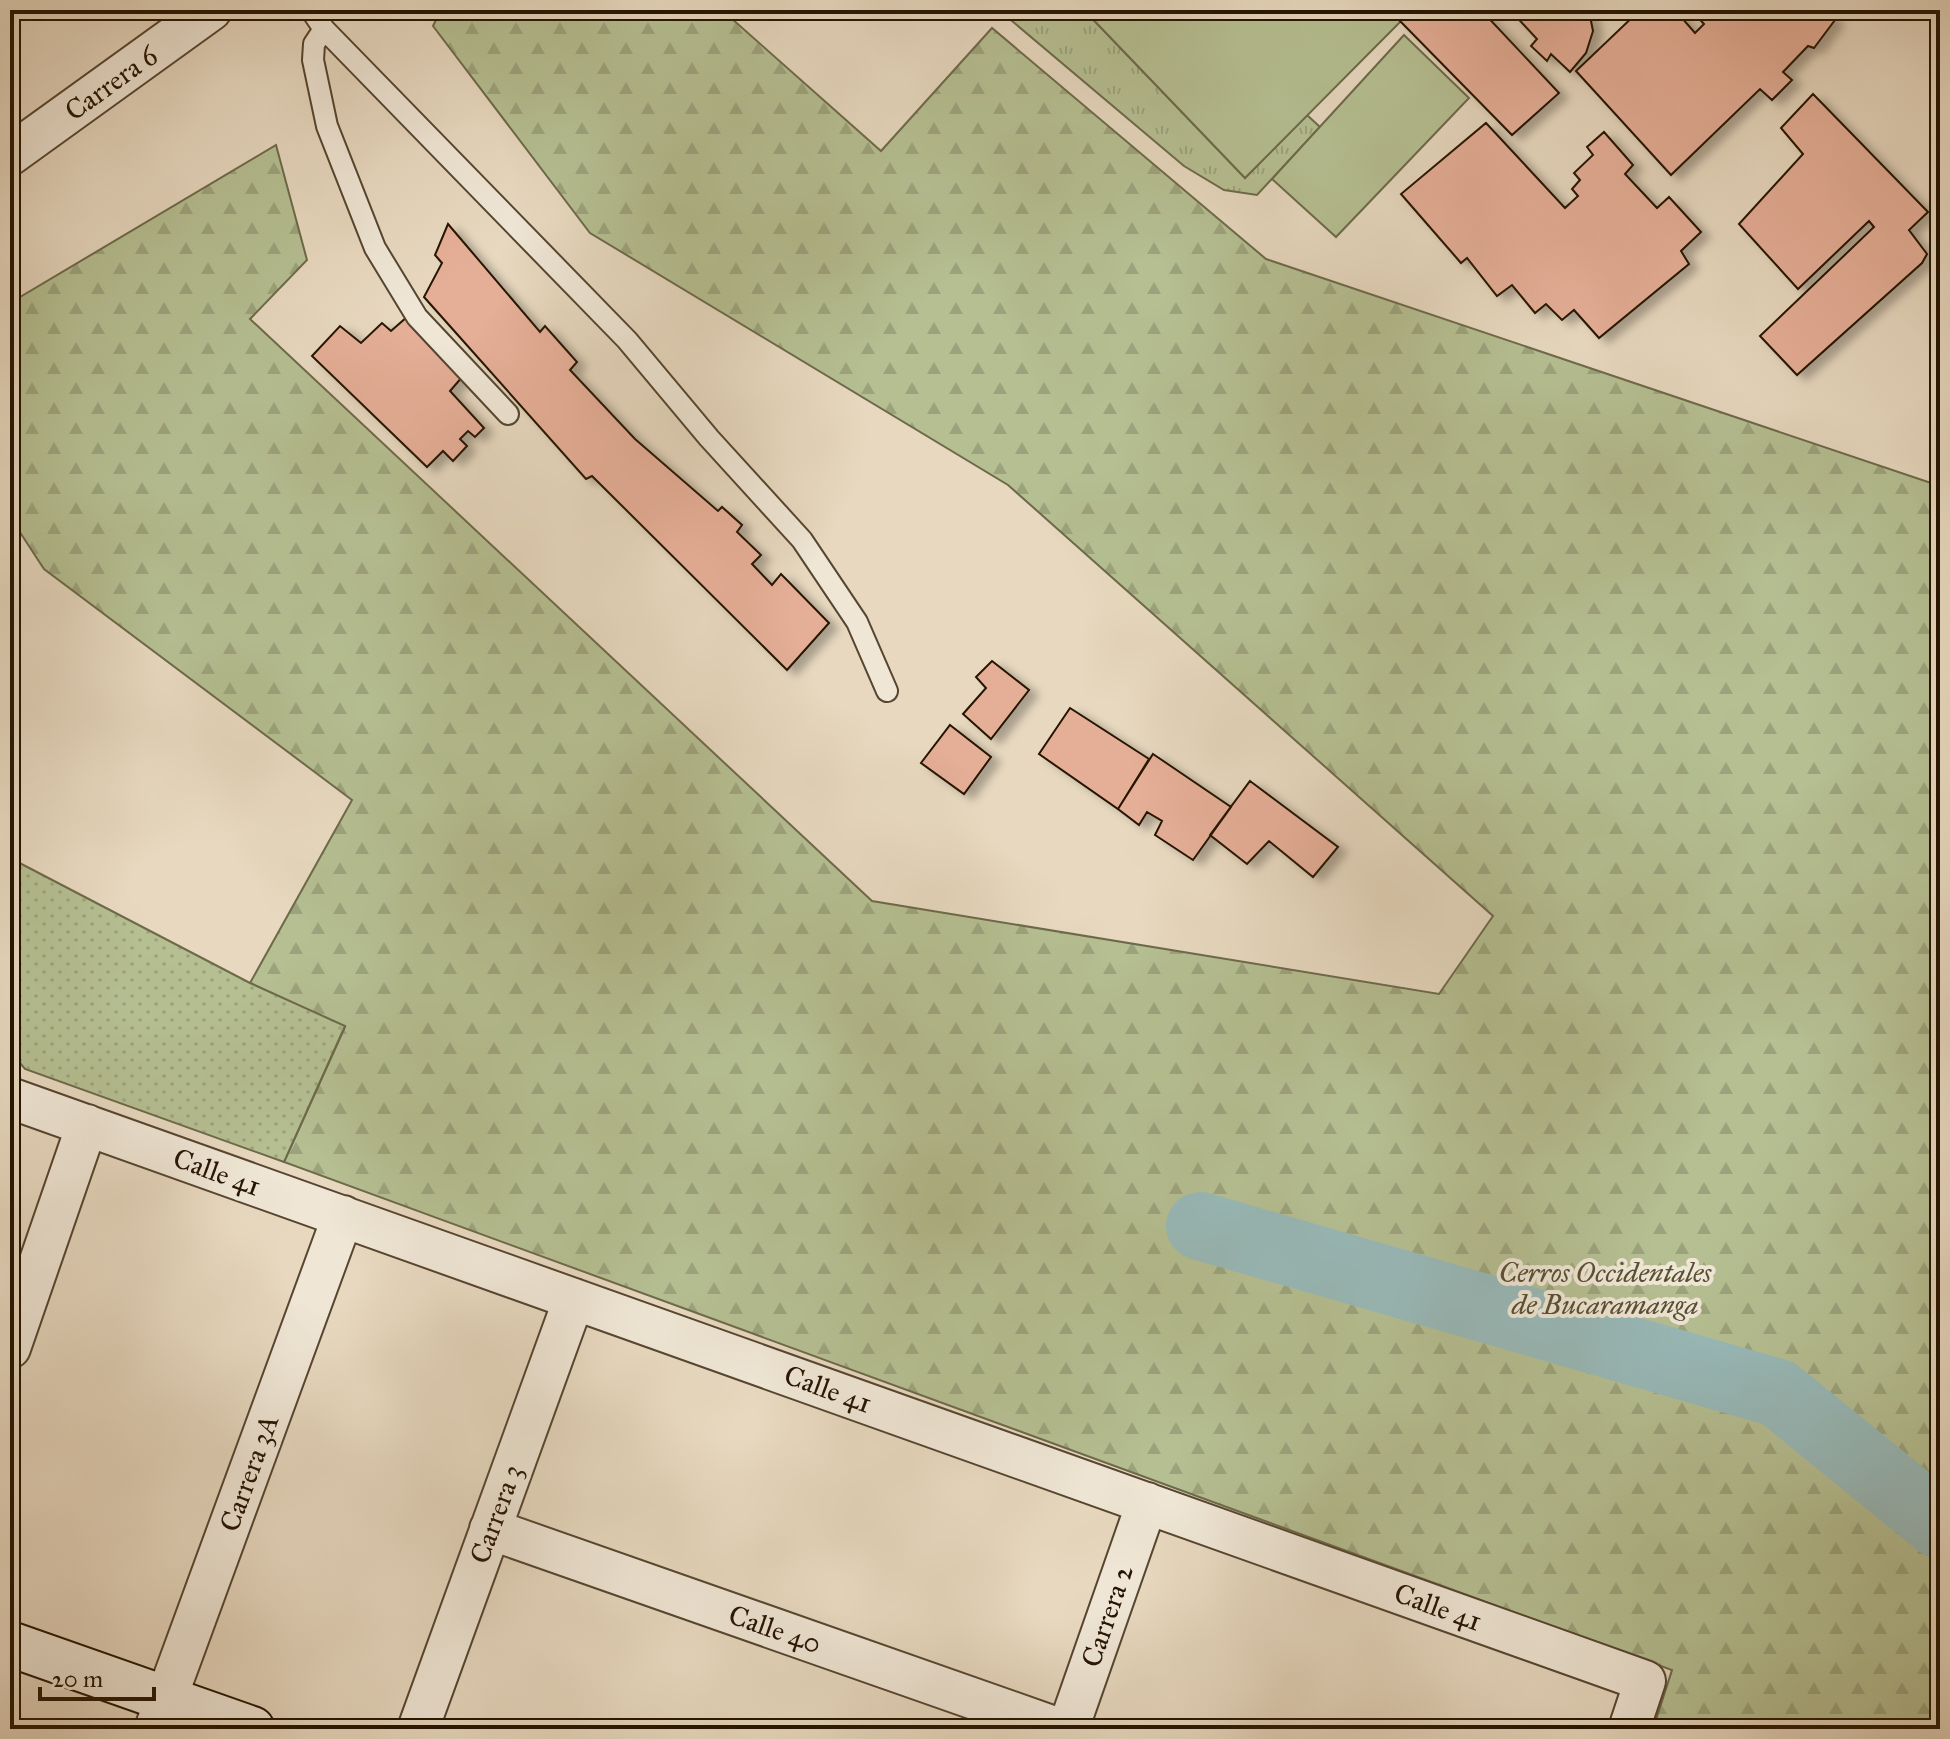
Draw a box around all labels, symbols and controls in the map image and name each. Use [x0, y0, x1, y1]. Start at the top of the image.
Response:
street label: Carrera 6 [58, 37, 166, 128]
street label: Calle 41 [169, 1140, 265, 1204]
park label: Cerros Occidentales de Bucaramanga [1499, 1255, 1712, 1322]
street label: Calle 41 [780, 1357, 876, 1421]
street label: Carrera 3A [212, 1410, 286, 1536]
street label: Carrera 3 [462, 1460, 530, 1568]
street label: Carrera 2 [1073, 1560, 1141, 1672]
street label: Calle 41 [1390, 1575, 1486, 1639]
street label: Calle 40 [724, 1597, 826, 1661]
scale bar [40, 1651, 154, 1701]
text: 20 m [52, 1664, 103, 1694]

